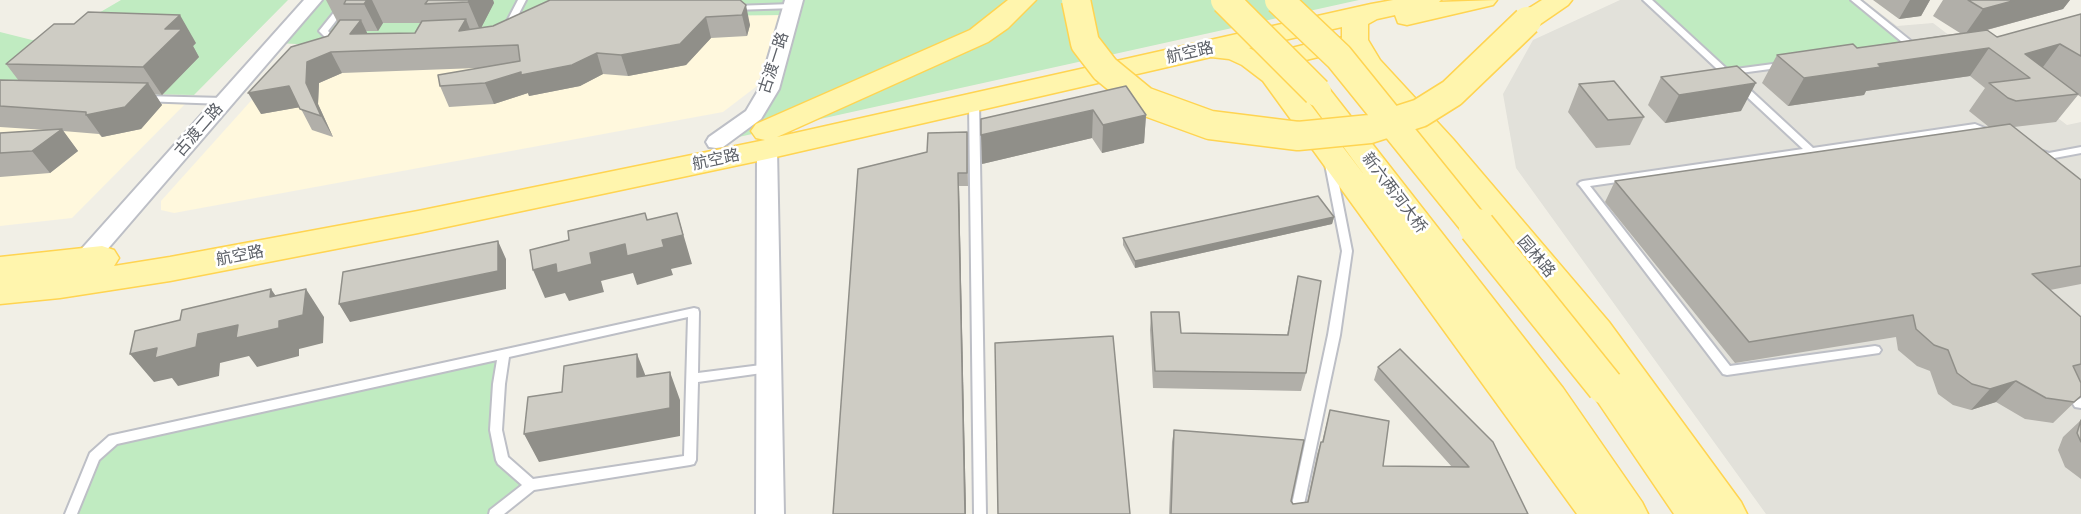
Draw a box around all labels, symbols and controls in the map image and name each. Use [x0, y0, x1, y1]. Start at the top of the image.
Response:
street label: 古渡一路 [755, 30, 793, 96]
street label: 航空路 [1164, 38, 1216, 68]
street label: 古渡二路 [171, 100, 227, 160]
street label: 航空路 [691, 146, 741, 174]
street label: 新六两河大桥 [1357, 149, 1431, 237]
street label: 园林路 [1513, 232, 1559, 282]
street label: 航空路 [215, 242, 265, 270]

